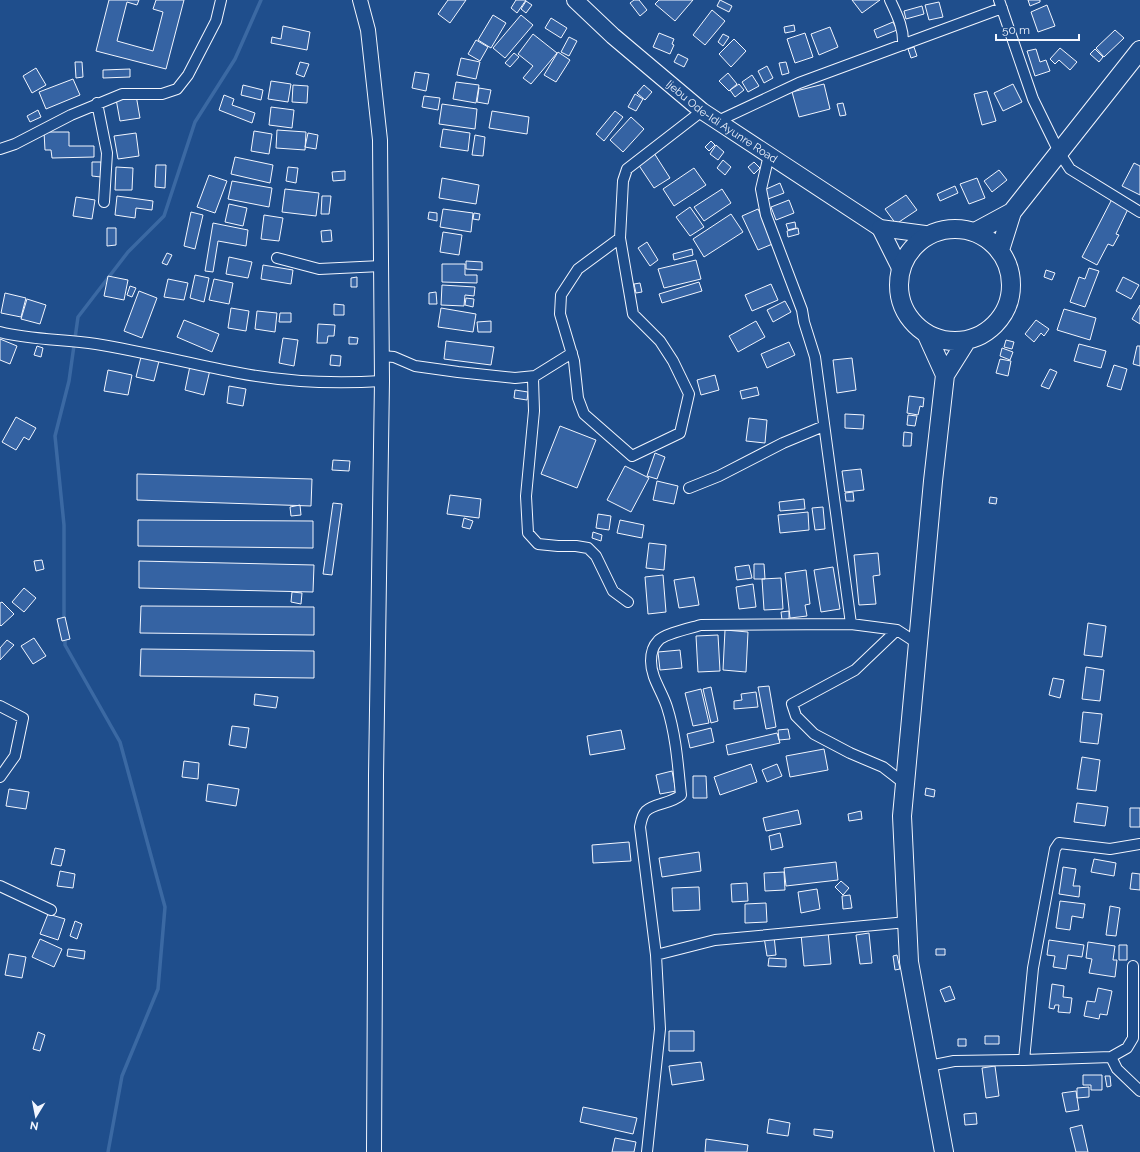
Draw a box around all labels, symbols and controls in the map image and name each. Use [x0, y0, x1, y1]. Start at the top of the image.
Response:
scale bar [996, 16, 1079, 42]
text: 50 m [1002, 23, 1030, 37]
street label: Ijebu Ode-Idi Ayunre Road [663, 78, 780, 166]
north arrow [16, 1096, 56, 1136]
text: N [29, 1118, 40, 1132]

